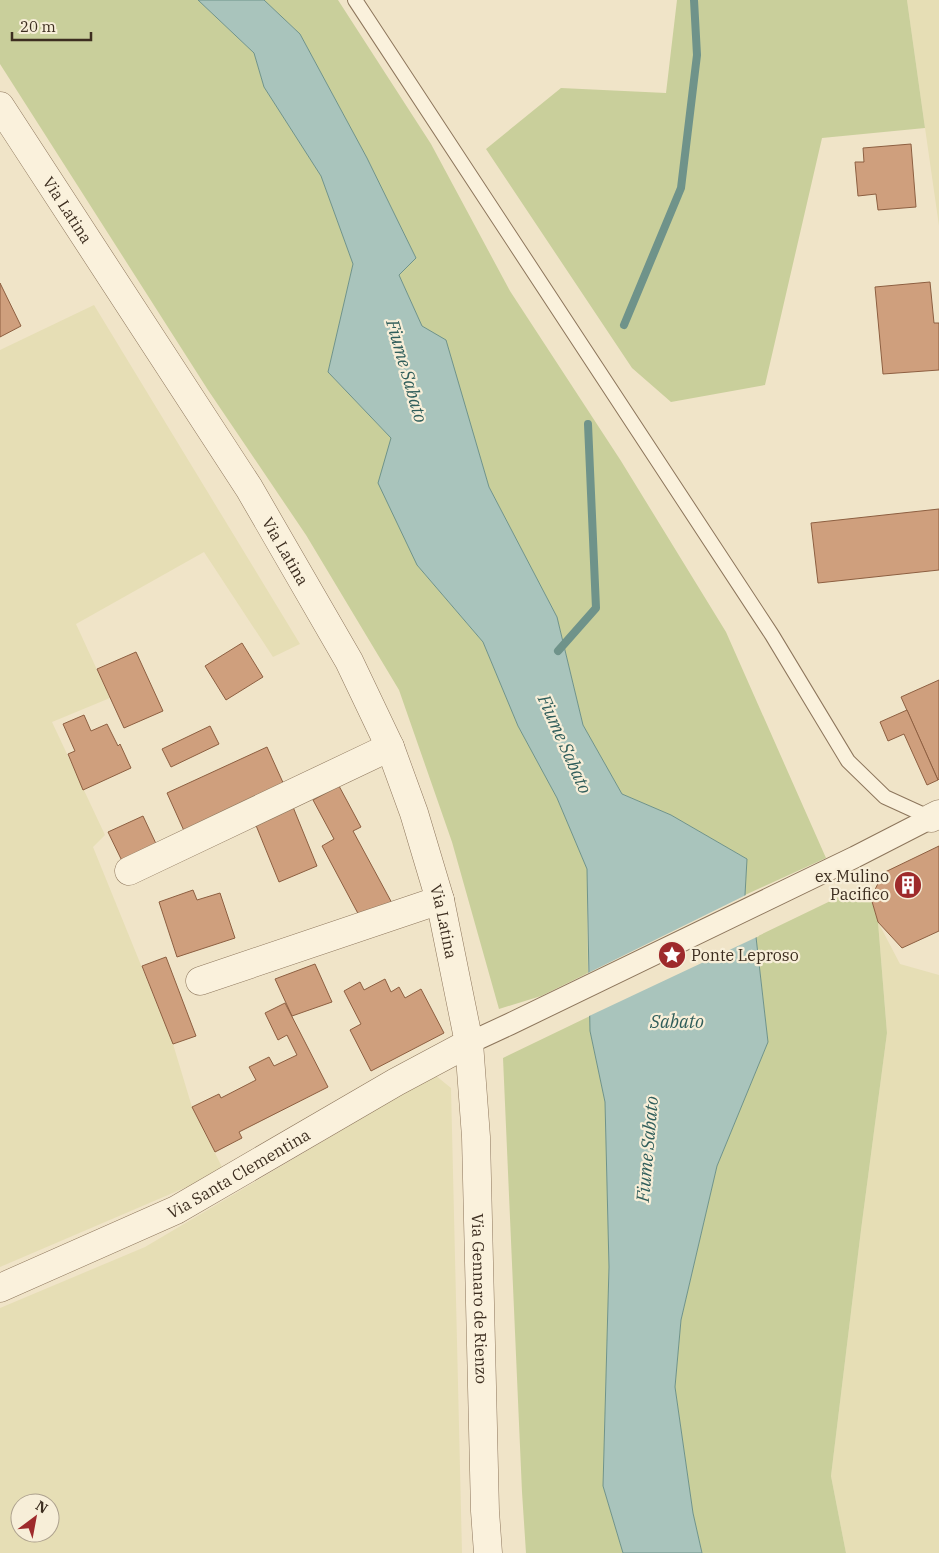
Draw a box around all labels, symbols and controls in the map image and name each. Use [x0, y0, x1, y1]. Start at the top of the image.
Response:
scale bar [12, 10, 91, 42]
text: 20 m [20, 17, 56, 36]
street label: Via Latina [39, 173, 97, 247]
water label: Fiume Sabato [381, 316, 433, 425]
street label: Via Latina [258, 513, 313, 589]
water label: Fiume Sabato [532, 690, 597, 797]
place label: ex Mulino Pacifico [815, 866, 889, 904]
building icon: ex Mulino Pacifico [893, 870, 923, 900]
street label: Via Latina [426, 882, 462, 961]
place icon: Ponte Leproso [657, 940, 687, 970]
place label: Ponte Leproso [691, 945, 799, 965]
water label: Sabato [649, 1010, 704, 1033]
water label: Fiume Sabato [631, 1095, 663, 1204]
street label: Via Santa Clementina [164, 1124, 314, 1223]
street label: Via Gennaro de Rienzo [468, 1213, 492, 1384]
north arrow [10, 1493, 60, 1543]
text: N [32, 1496, 51, 1518]

